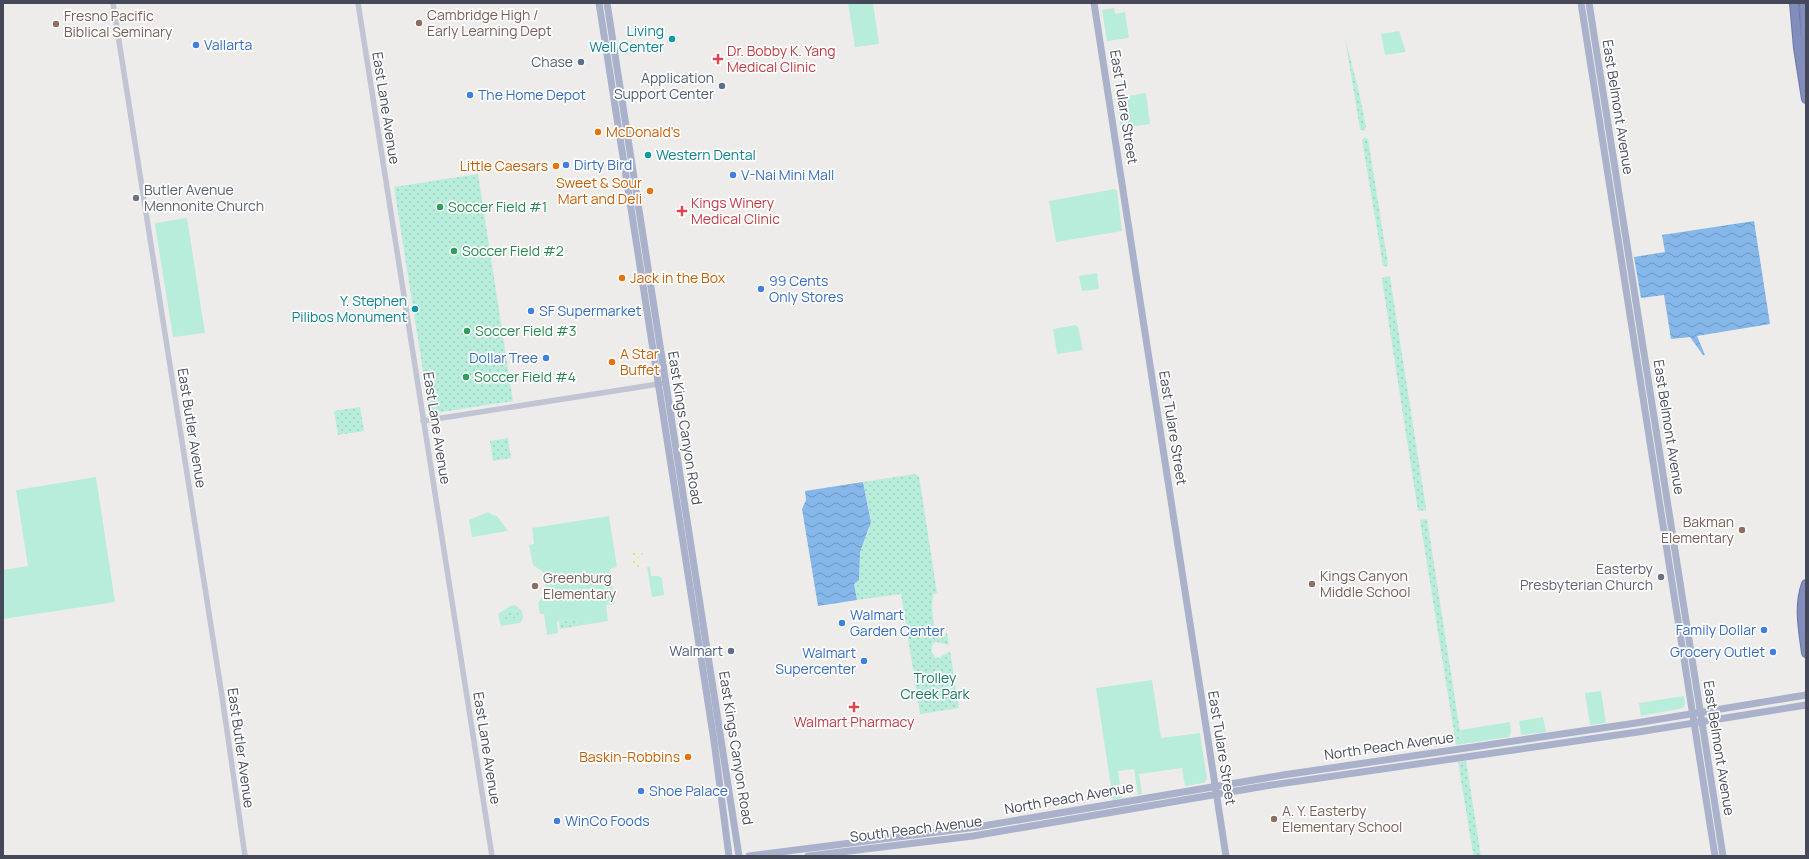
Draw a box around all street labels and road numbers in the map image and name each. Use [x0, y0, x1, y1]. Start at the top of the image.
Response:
street label: East Belmont Avenue [1598, 38, 1639, 176]
street label: East Tulare Street [1106, 48, 1143, 166]
street label: East Lane Avenue [368, 50, 405, 166]
street label: East Kings Canyon Road [664, 350, 707, 506]
street label: East Belmont Avenue [1649, 358, 1690, 496]
street label: East Butler Avenue [174, 367, 211, 489]
street label: East Tulare Street [1155, 369, 1192, 487]
street label: East Lane Avenue [419, 370, 456, 486]
street label: East Kings Canyon Road [715, 670, 758, 826]
street label: East Belmont Avenue [1699, 679, 1740, 817]
street label: East Butler Avenue [224, 687, 259, 809]
street label: East Tulare Street [1204, 689, 1241, 807]
street label: East Lane Avenue [469, 690, 506, 806]
street label: North Peach Avenue [1323, 727, 1455, 764]
street label: North Peach Avenue [1003, 777, 1135, 818]
street label: South Peach Avenue [849, 811, 983, 846]

